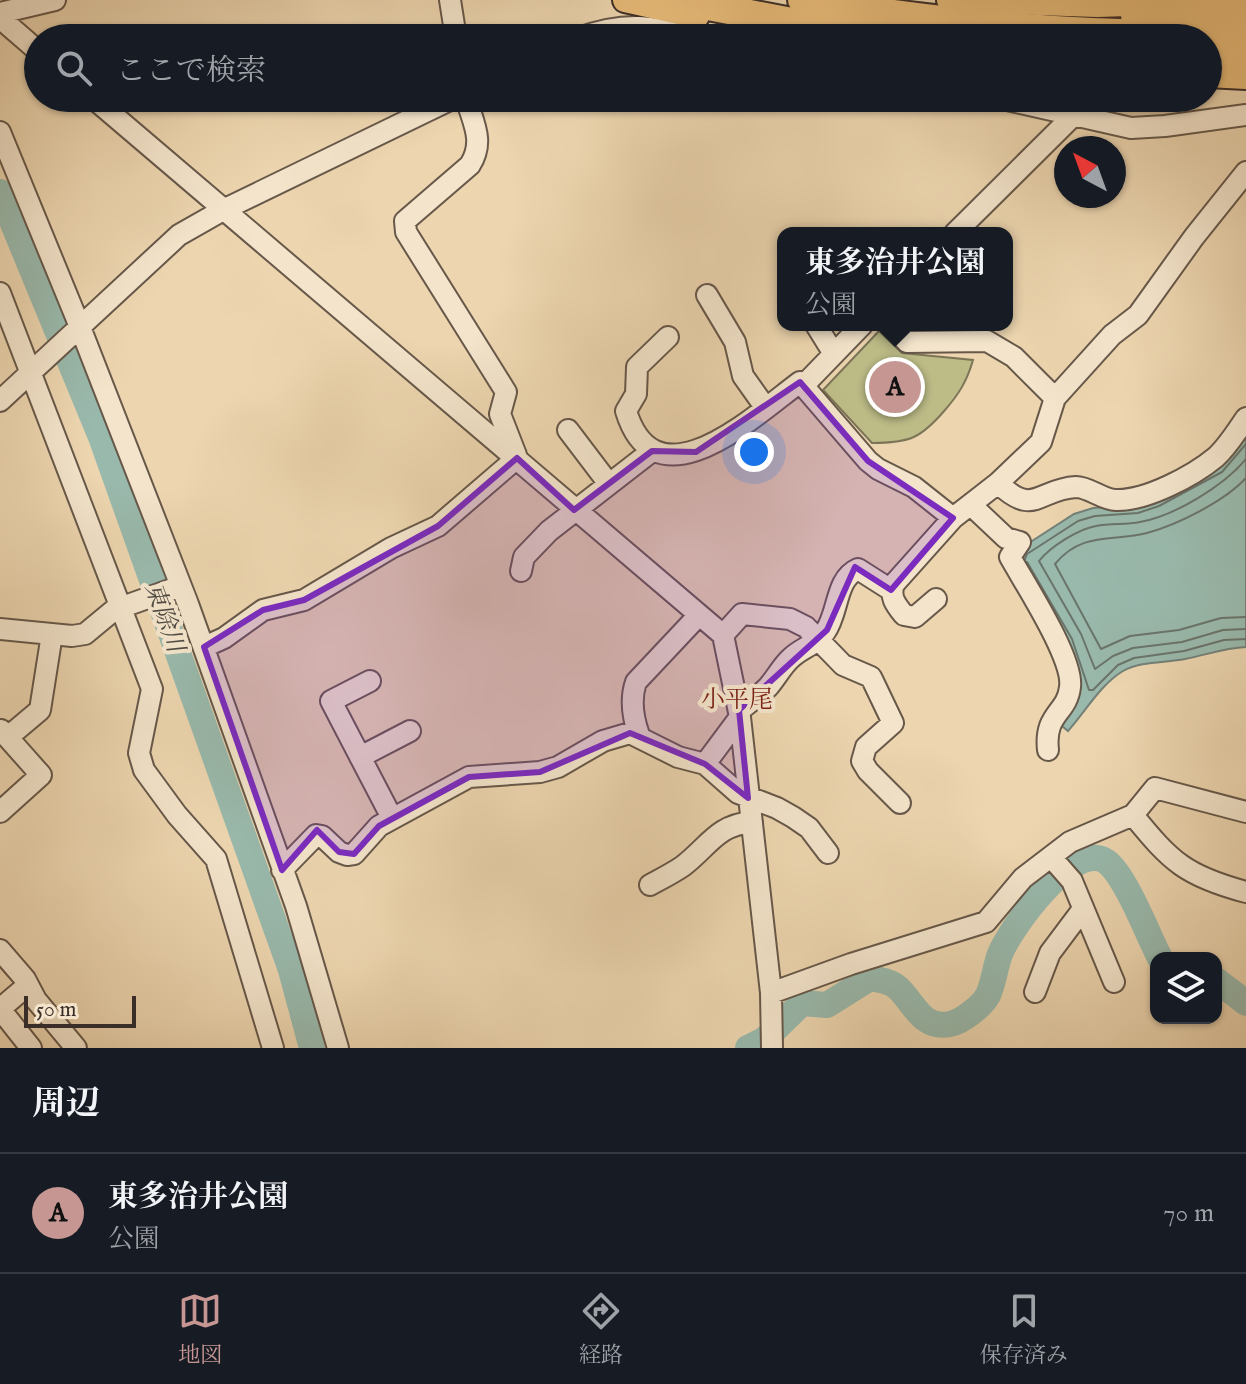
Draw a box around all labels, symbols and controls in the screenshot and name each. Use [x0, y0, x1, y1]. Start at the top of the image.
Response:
search box [24, 24, 1222, 112]
icon: search [52, 46, 96, 90]
text: ここで検索 [116, 53, 266, 91]
north arrow [1054, 136, 1126, 208]
popup [777, 227, 1013, 331]
text: 東多治井公園 [805, 245, 985, 283]
text: 公園 [805, 289, 857, 322]
pin: A [869, 357, 921, 417]
your location [734, 432, 774, 472]
water label: 東除川 [137, 578, 191, 659]
district label: 小平尾 [701, 685, 773, 716]
map controls [1150, 952, 1222, 1024]
button: layers [1150, 952, 1222, 1024]
scale bar [24, 992, 136, 1028]
text: 50 m [36, 996, 77, 1024]
text: 周辺 [32, 1083, 100, 1126]
text: 東多治井公園 [108, 1179, 288, 1217]
text: A [49, 1197, 67, 1230]
text: 70 m [1163, 1197, 1214, 1230]
text: 公園 [108, 1223, 160, 1256]
tab: 地図 [178, 1289, 222, 1370]
tab: 経路 [579, 1289, 623, 1370]
tab: 保存済み [980, 1289, 1068, 1370]

